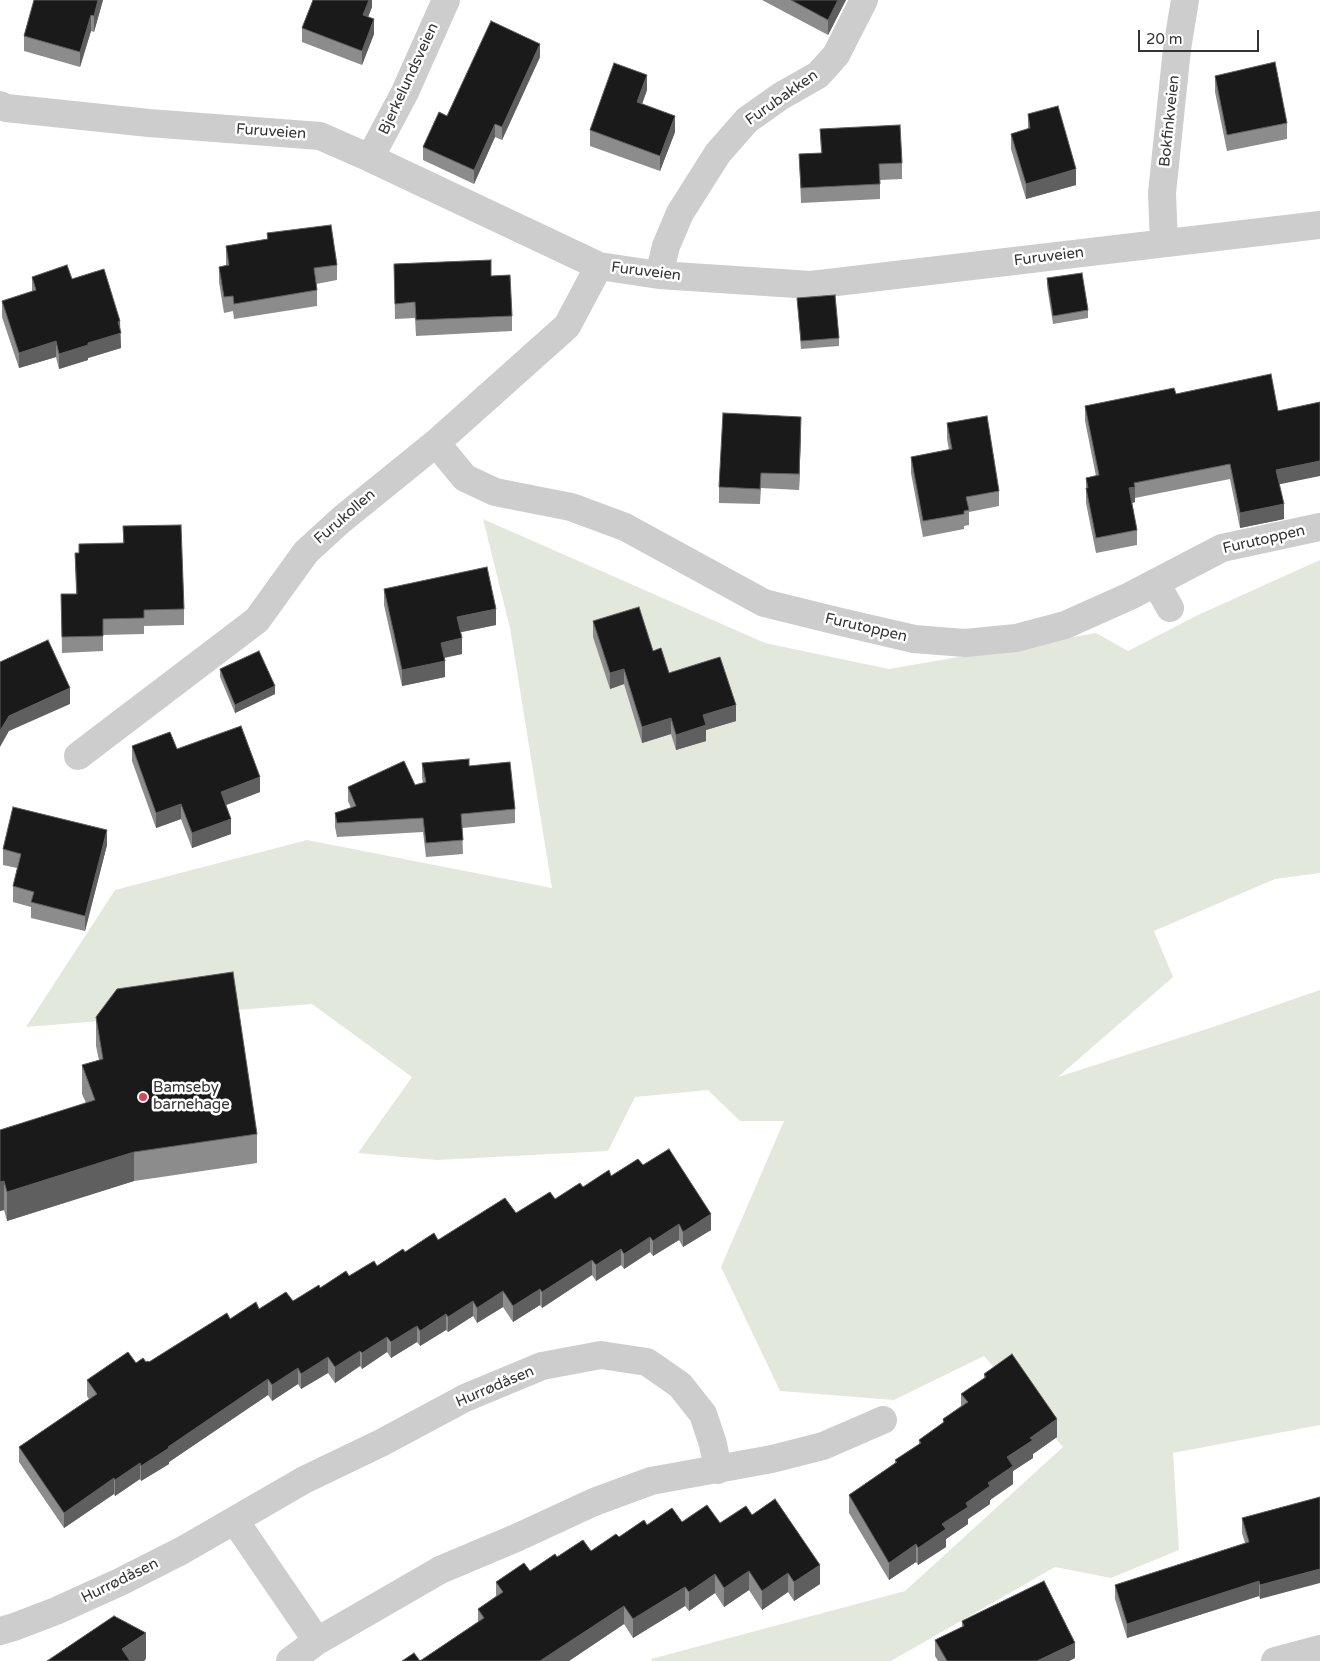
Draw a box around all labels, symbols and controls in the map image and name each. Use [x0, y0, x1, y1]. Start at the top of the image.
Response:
street label: Bjerkelundsveien [375, 20, 443, 138]
scale bar [1140, 20, 1261, 52]
text: 20 m [1146, 30, 1183, 48]
street label: Furubakken [742, 66, 822, 130]
street label: Bokfinkveien [1156, 74, 1184, 168]
street label: Furuveien [235, 121, 307, 143]
street label: Furuveien [1013, 244, 1085, 270]
street label: Furuveien [610, 259, 682, 285]
street label: Furukollen [311, 486, 379, 548]
street label: Furutoppen [1221, 522, 1307, 558]
street label: Furutoppen [823, 610, 909, 646]
place label: Bamseby barnehage [153, 1079, 230, 1114]
marker: Bamseby barnehage [137, 1091, 149, 1103]
street label: Hurrødåsen [453, 1362, 537, 1412]
street label: Hurrødåsen [79, 1555, 161, 1607]

